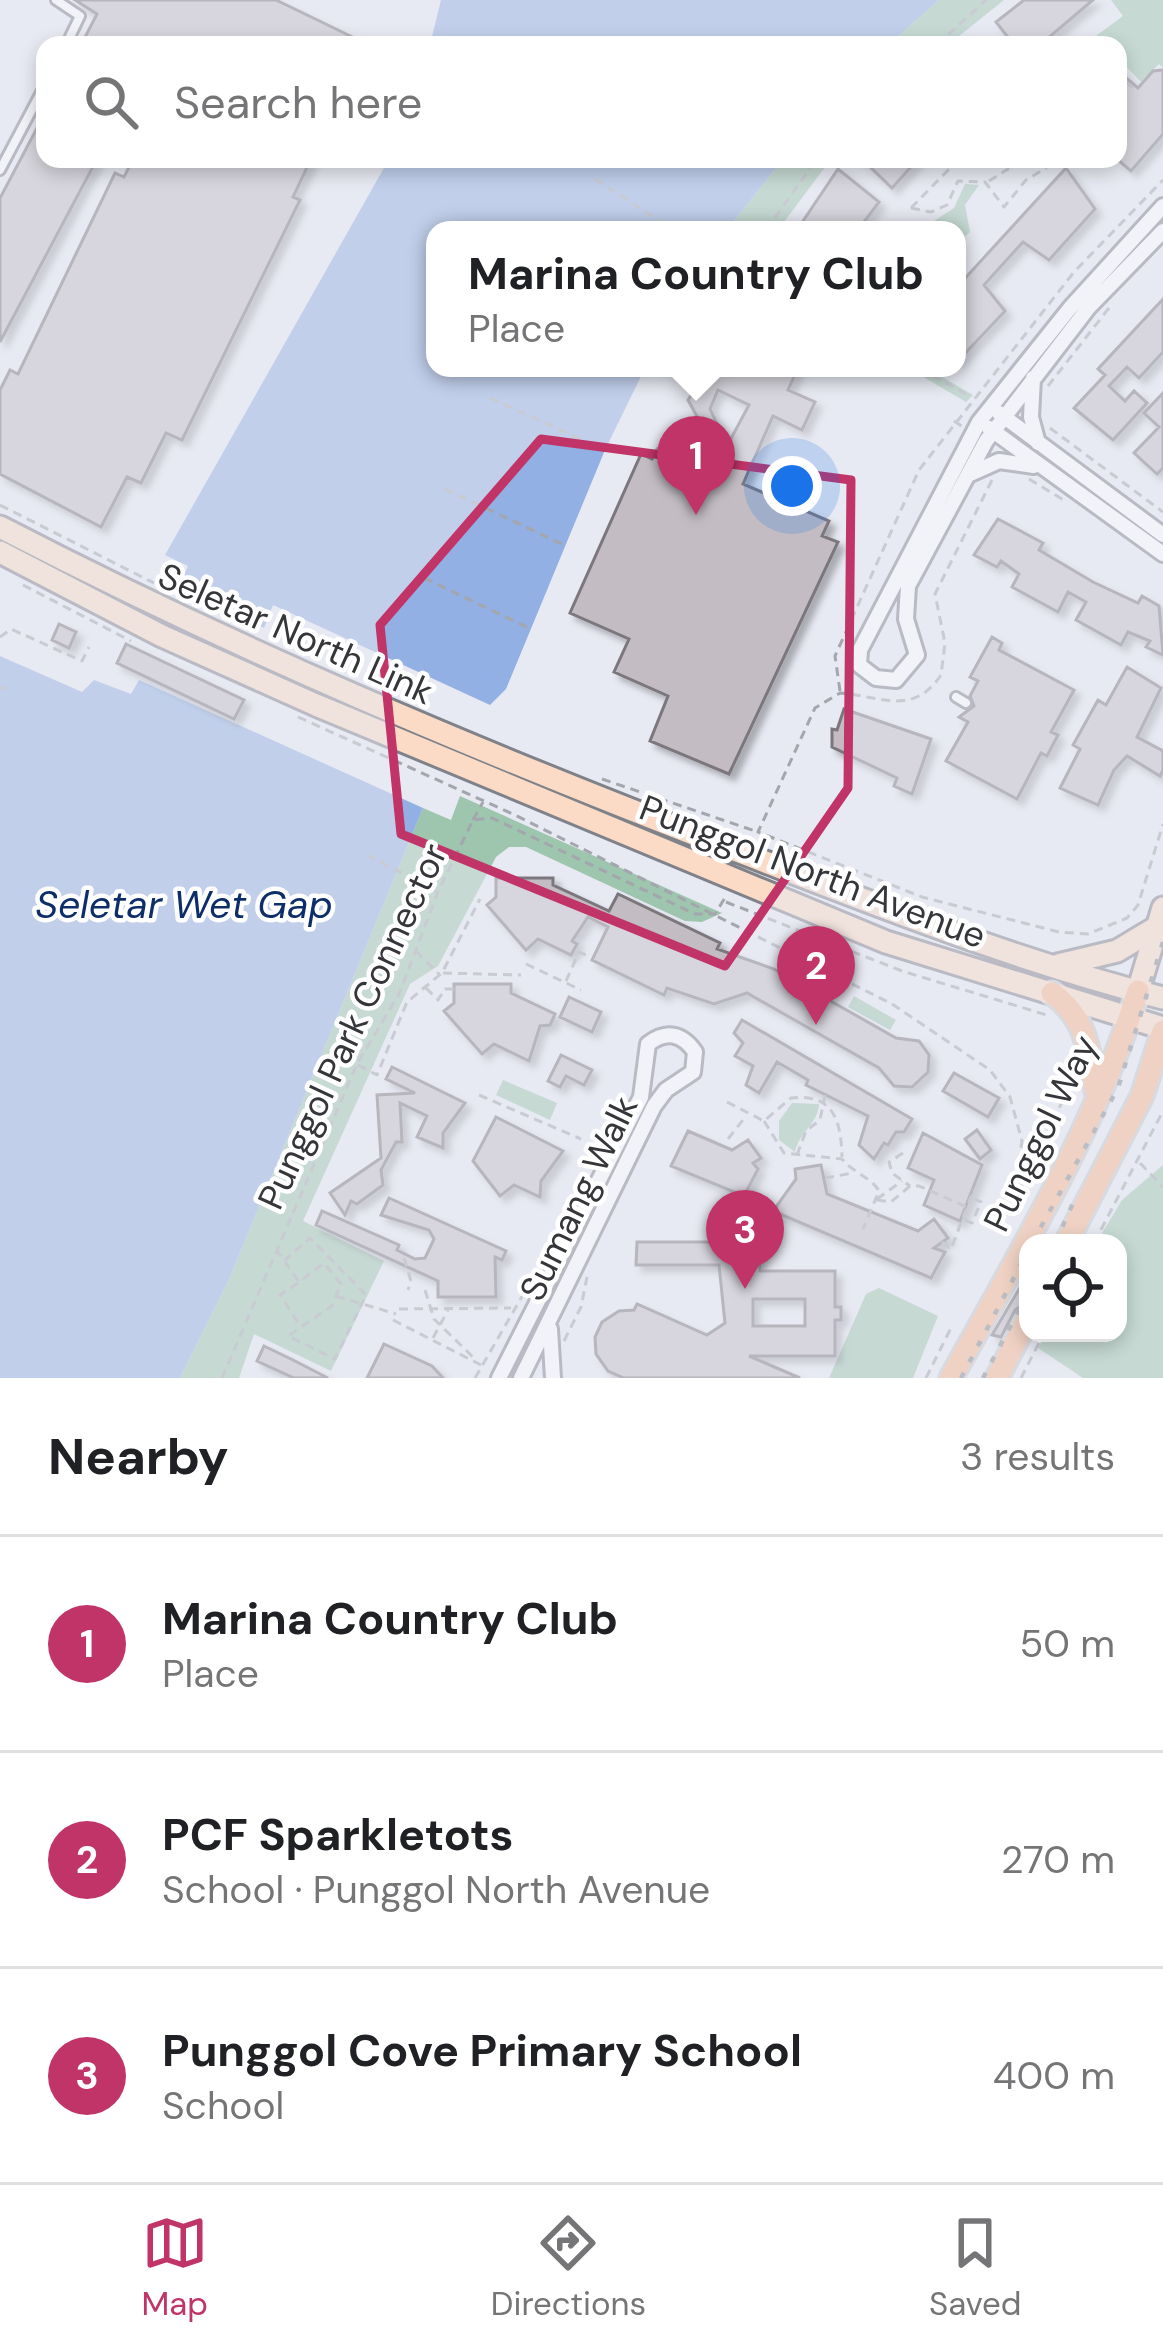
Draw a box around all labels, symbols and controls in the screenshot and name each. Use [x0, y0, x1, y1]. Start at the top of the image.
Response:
search box [36, 36, 1127, 168]
icon: search [78, 69, 144, 135]
text: Search here [174, 73, 422, 132]
popup [426, 221, 966, 377]
text: Marina Country Club [468, 244, 924, 303]
text: Place [468, 303, 565, 354]
pin: 1 [657, 416, 735, 515]
your location [762, 456, 822, 516]
street label: Seletar North Link [151, 552, 441, 715]
street label: Punggol North Avenue [633, 784, 992, 959]
street label: Punggol Park Connector [247, 836, 458, 1217]
water label: Seletar Wet Gap [35, 879, 333, 930]
pin: 2 [777, 926, 855, 1025]
street label: Punggol Way [973, 1027, 1108, 1239]
street label: Sumang Walk [509, 1088, 648, 1308]
pin: 3 [706, 1190, 784, 1289]
map controls [1019, 1234, 1127, 1342]
button: locate [1019, 1234, 1127, 1342]
text: Nearby [48, 1423, 229, 1490]
text: 3 results [960, 1431, 1115, 1482]
text: Marina Country Club [162, 1589, 618, 1648]
text: 1 [80, 1618, 94, 1669]
text: 50 m [1019, 1618, 1115, 1669]
text: Place [162, 1648, 259, 1699]
text: PCF Sparkletots [162, 1805, 514, 1864]
text: 2 [76, 1834, 98, 1885]
text: 270 m [1001, 1834, 1115, 1885]
text: School · Punggol North Avenue [162, 1864, 710, 1915]
text: Punggol Cove Primary School [162, 2021, 802, 2080]
text: 3 [75, 2050, 99, 2101]
text: 400 m [993, 2050, 1115, 2101]
text: School [162, 2080, 284, 2131]
tab: Map [141, 2210, 208, 2325]
tab: Directions [491, 2210, 646, 2325]
tab: Saved [929, 2210, 1022, 2325]

